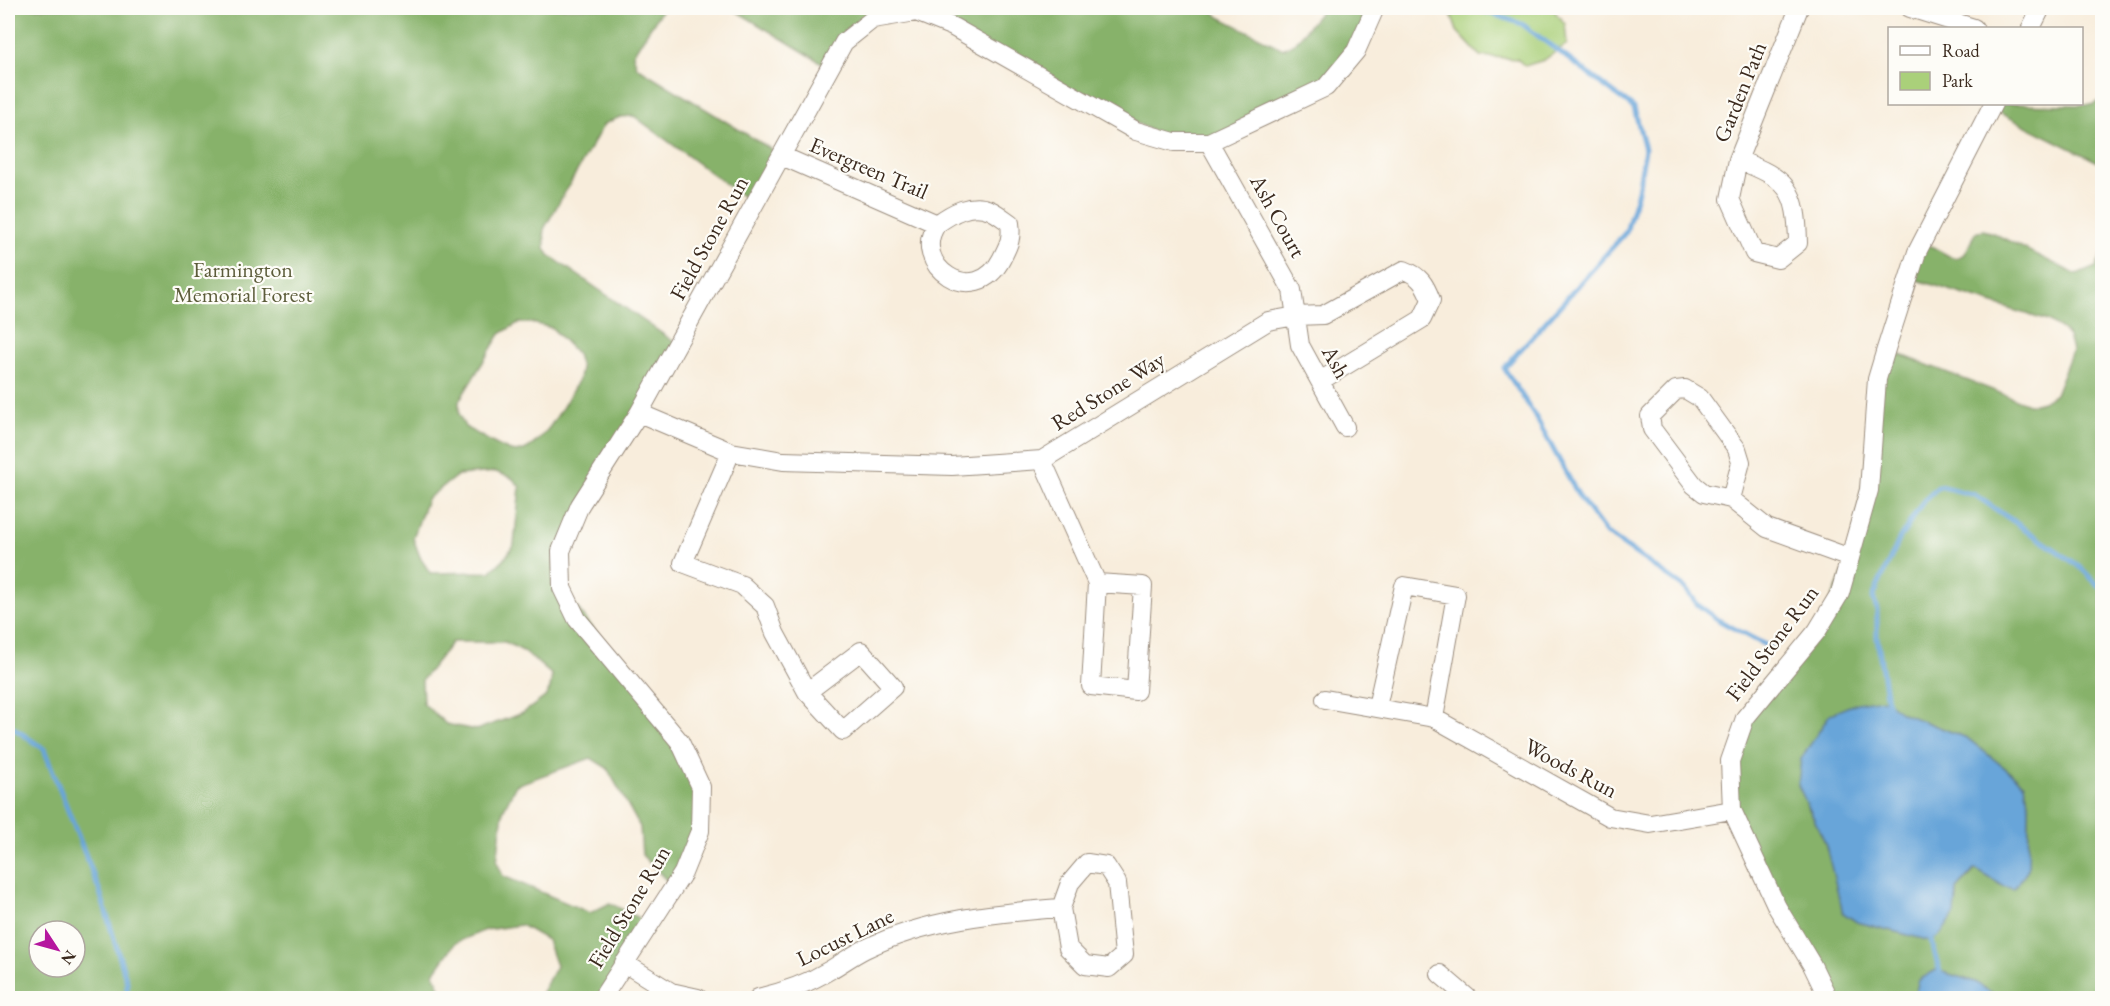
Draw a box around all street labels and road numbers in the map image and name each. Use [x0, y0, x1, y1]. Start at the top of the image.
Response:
street label: Garden Path [1707, 37, 1773, 147]
street label: Evergreen Trail [805, 130, 933, 206]
street label: Ash Court [1243, 169, 1313, 263]
street label: Field Stone Run [663, 170, 755, 305]
street label: Ash [1315, 339, 1357, 384]
street label: Red Stone Way [1046, 345, 1170, 437]
street label: Field Stone Run [1719, 579, 1825, 707]
street label: Woods Run [1519, 731, 1623, 805]
street label: Field Stone Run [581, 840, 677, 973]
street label: Locust Lane [792, 901, 899, 973]

